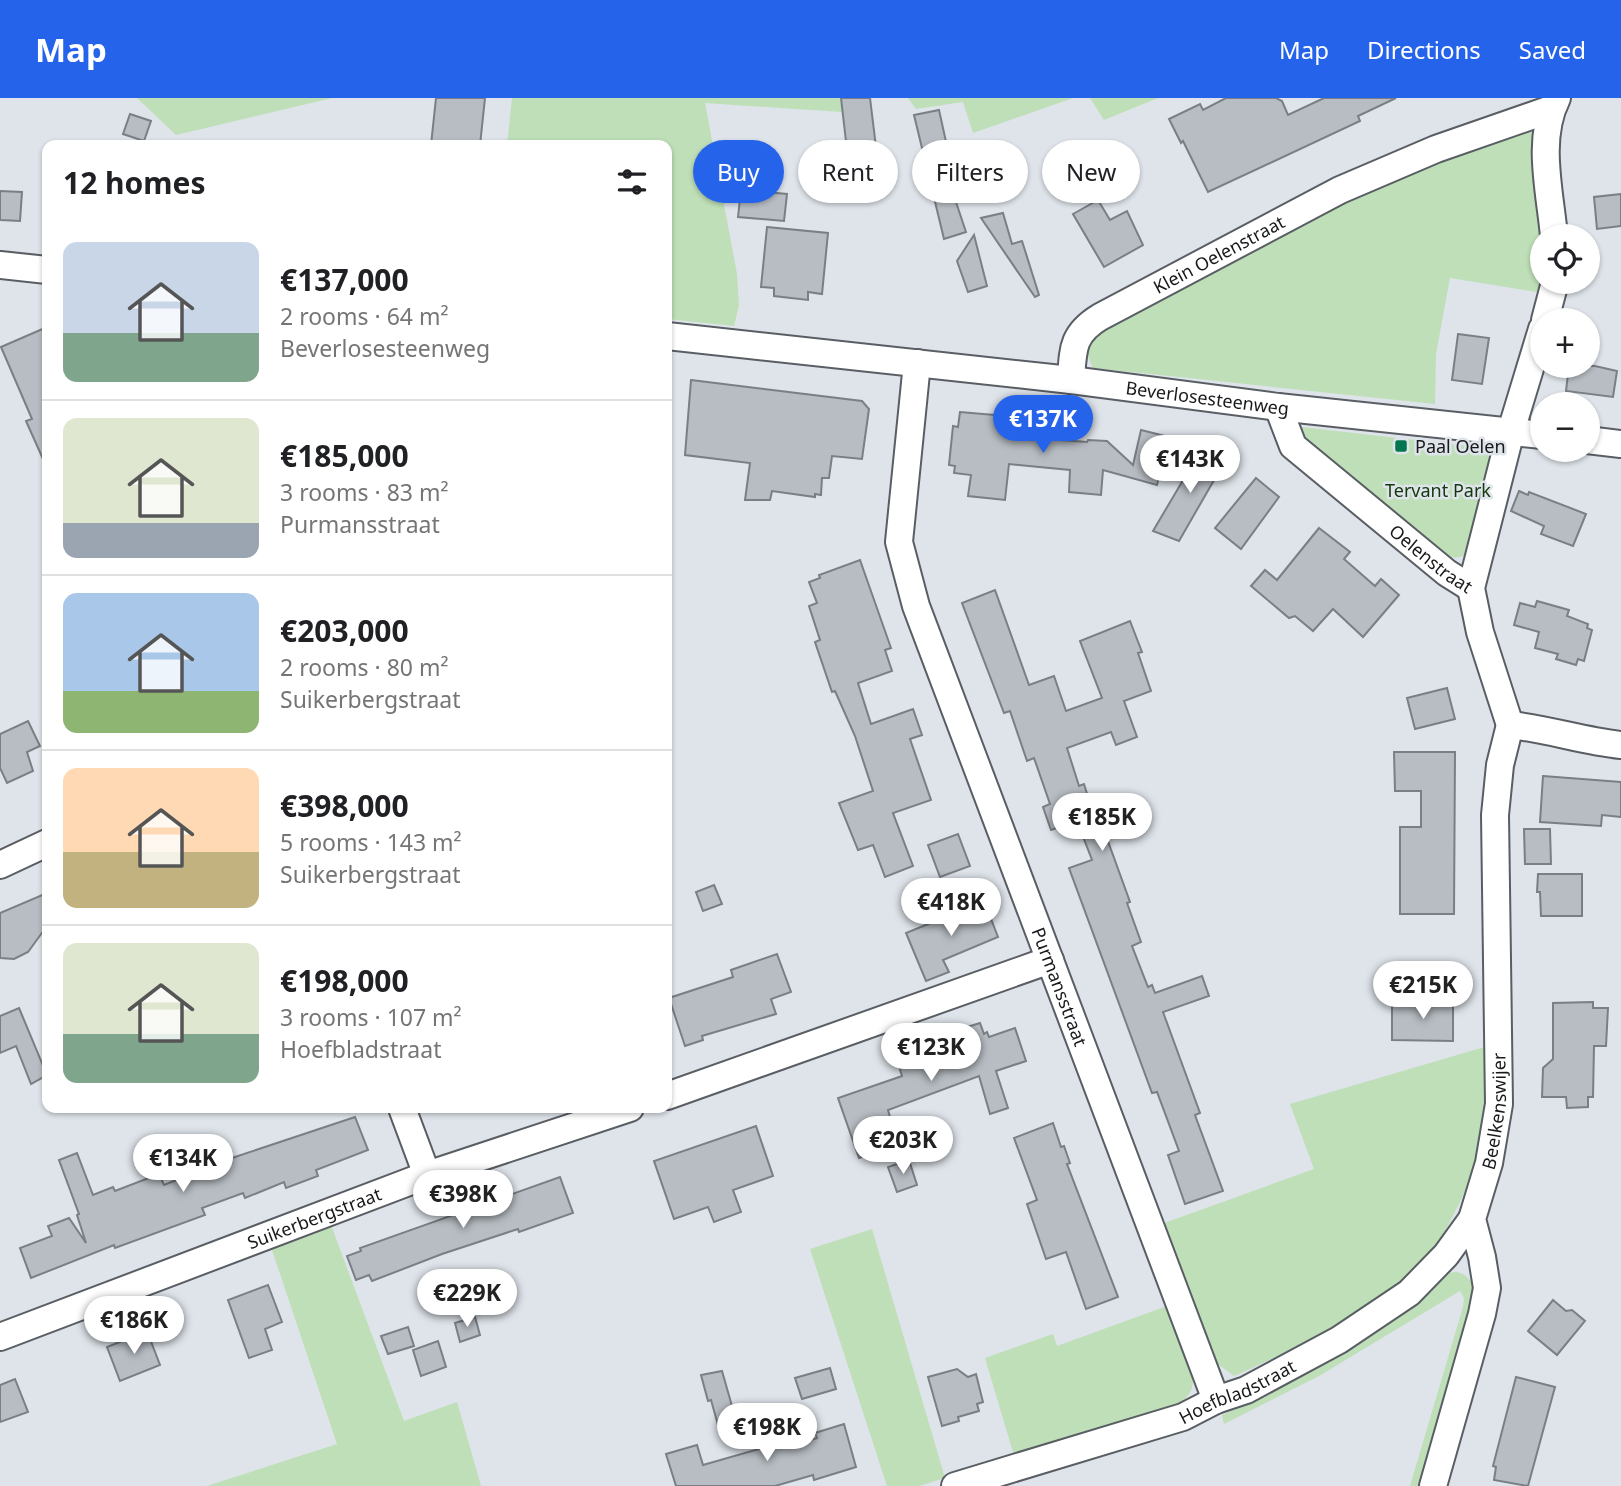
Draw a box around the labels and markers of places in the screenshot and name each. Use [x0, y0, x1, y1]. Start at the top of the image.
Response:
pin: €137K [994, 396, 1092, 455]
place label: Paal Oelen [1415, 434, 1506, 458]
pin: €143K [1141, 436, 1239, 495]
marker: Paal Oelen [1393, 438, 1409, 454]
pin: €185K [1053, 794, 1151, 853]
pin: €418K [902, 878, 1000, 938]
pin: €215K [1374, 962, 1472, 1021]
pin: €123K [882, 1024, 980, 1083]
pin: €203K [854, 1116, 952, 1176]
pin: €134K [134, 1134, 232, 1194]
pin: €398K [414, 1170, 512, 1230]
pin: €229K [418, 1270, 516, 1329]
pin: €186K [85, 1296, 183, 1356]
pin: €198K [718, 1404, 816, 1463]

